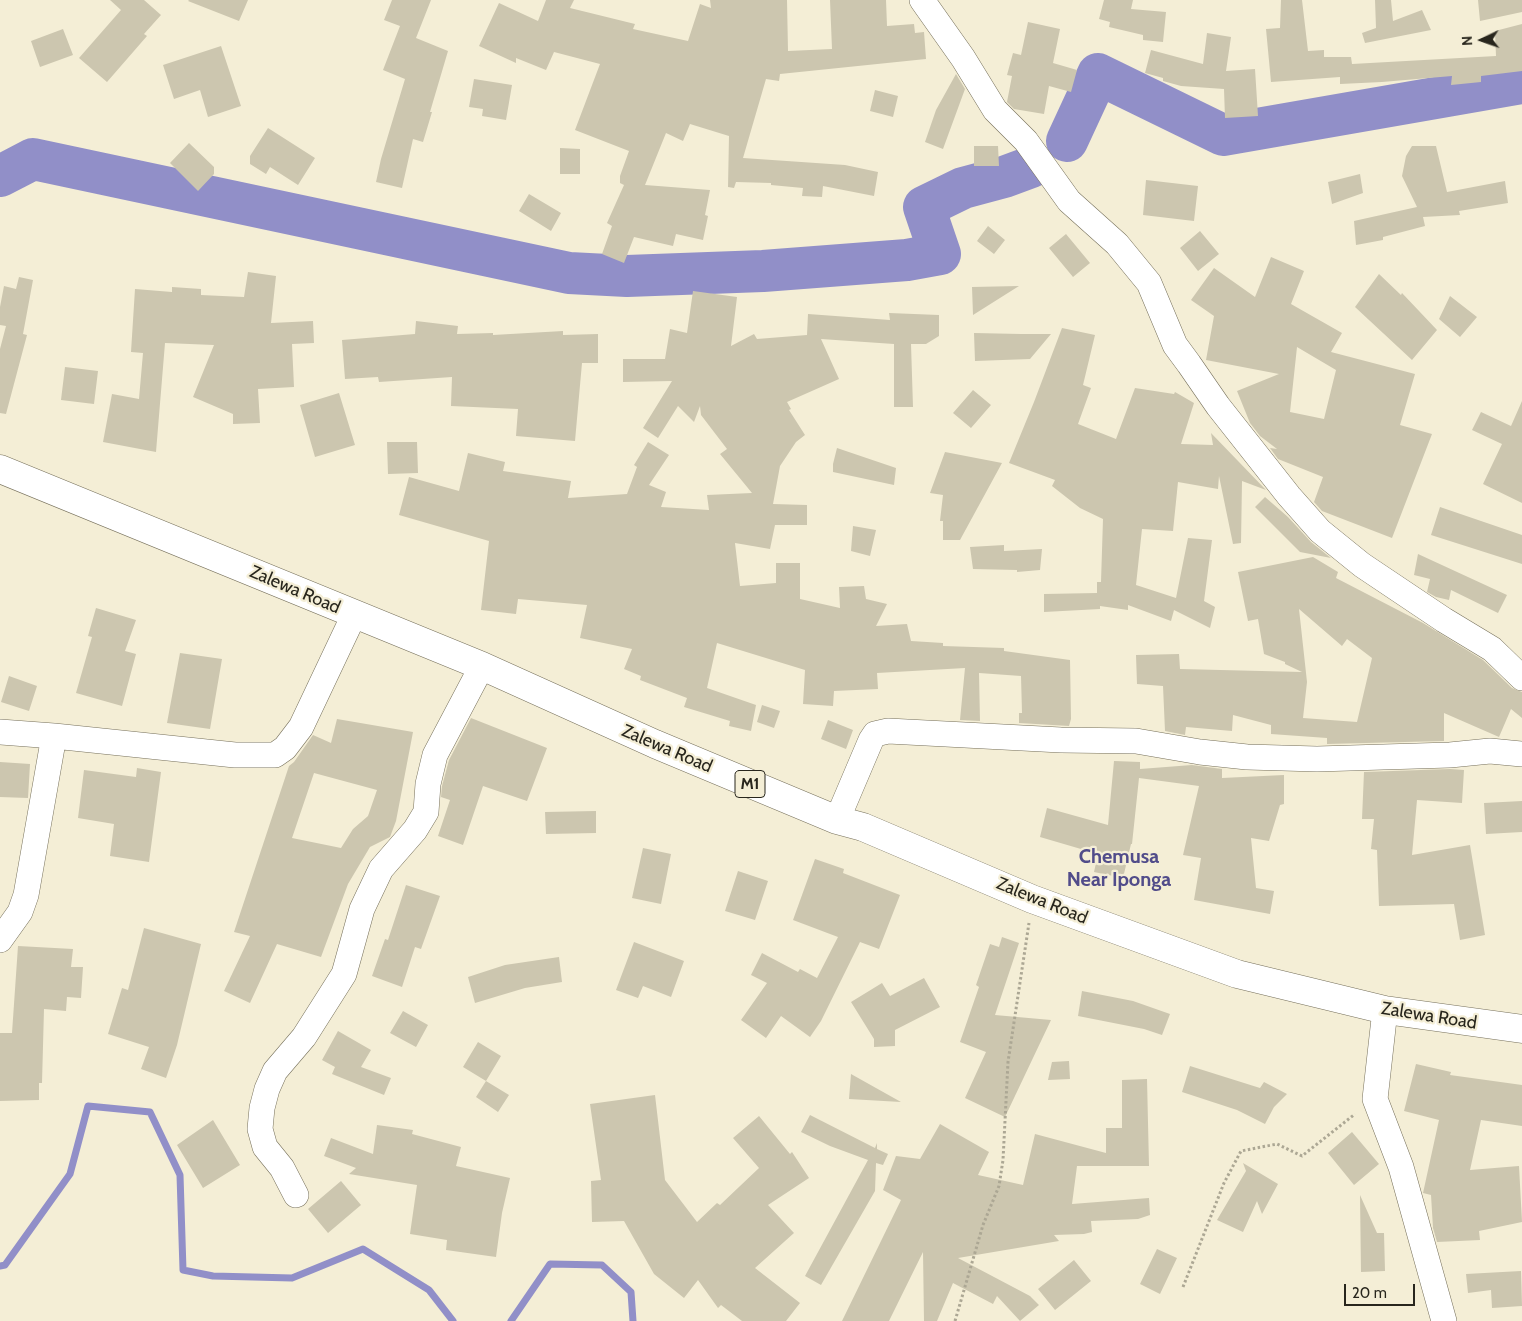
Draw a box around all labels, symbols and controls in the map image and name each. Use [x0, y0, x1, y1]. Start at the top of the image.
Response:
north arrow [1457, 15, 1507, 65]
text: N [1458, 35, 1476, 46]
street label: Zalewa Road [246, 561, 344, 619]
street label: Zalewa Road [618, 720, 716, 778]
road number: M1 [735, 771, 765, 798]
district label: Chemusa Near Iponga [1067, 845, 1171, 892]
street label: Zalewa Road [993, 873, 1091, 929]
street label: Zalewa Road [1380, 998, 1478, 1034]
scale bar [1347, 1274, 1418, 1306]
text: 20 m [1352, 1284, 1387, 1302]

